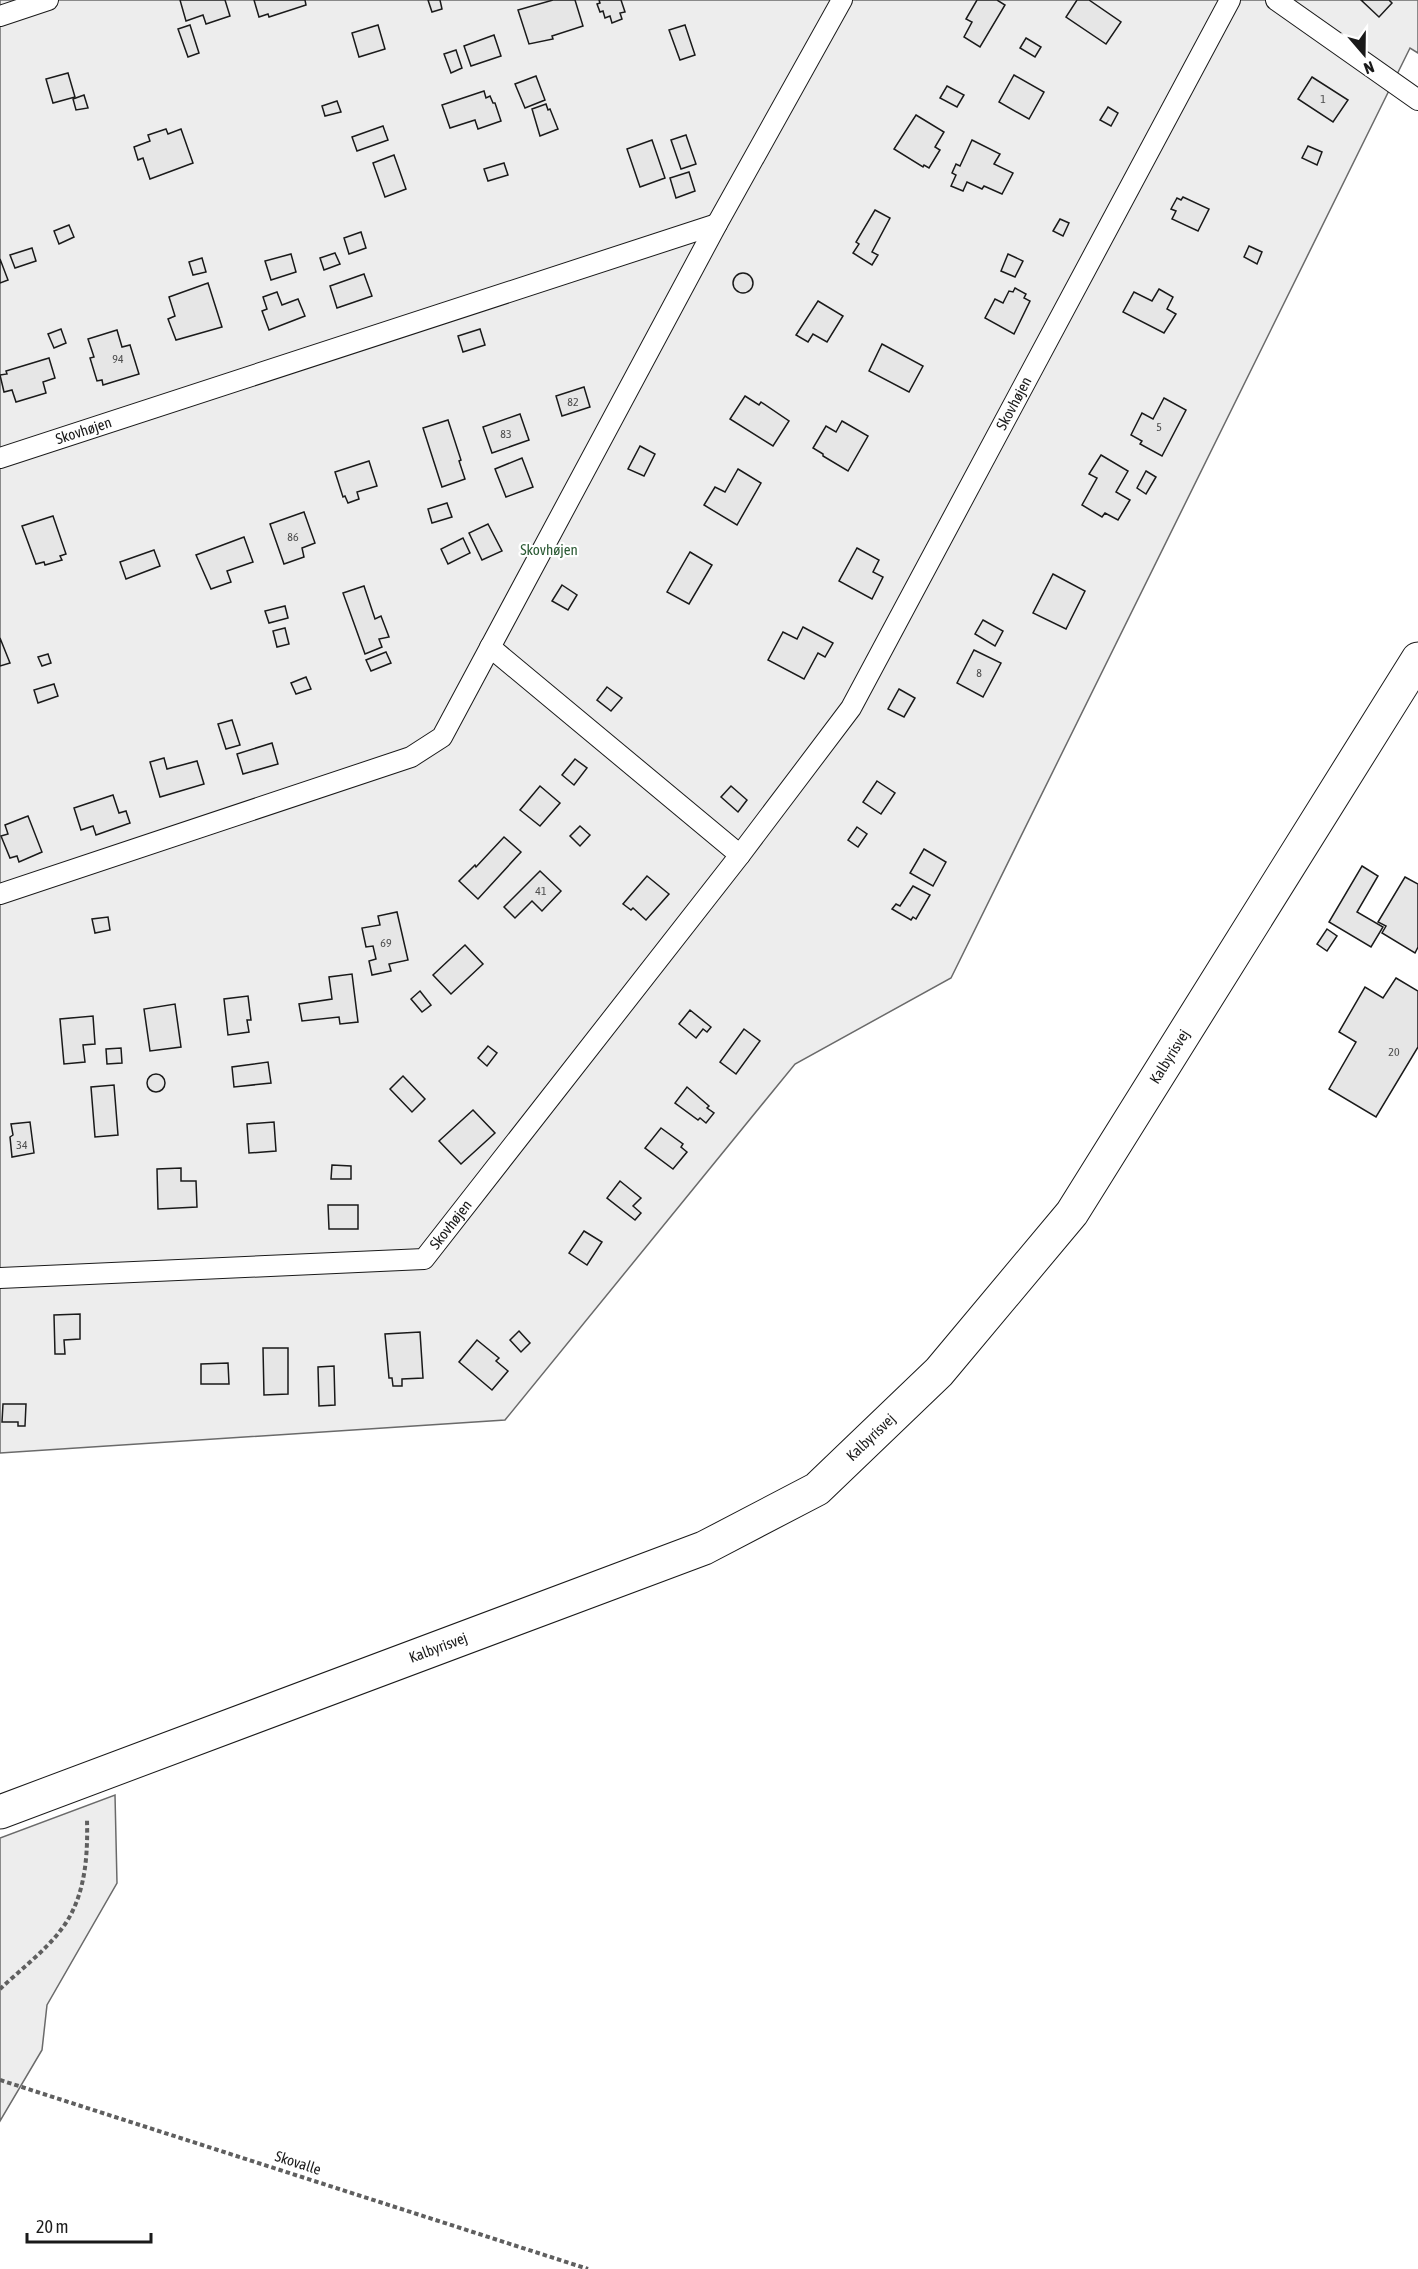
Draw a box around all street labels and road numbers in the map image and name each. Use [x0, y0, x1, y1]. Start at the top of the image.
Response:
street label: Skovhøjen [993, 374, 1035, 433]
street label: Skovhøjen [53, 413, 114, 447]
street label: Kalbyrisvej [1146, 1026, 1192, 1087]
street label: Skovhøjen [426, 1196, 475, 1252]
street label: Kalbyrisvej [843, 1410, 898, 1464]
street label: Kalbyrisvej [407, 1629, 469, 1666]
street label: Skovalle [273, 2147, 323, 2178]

